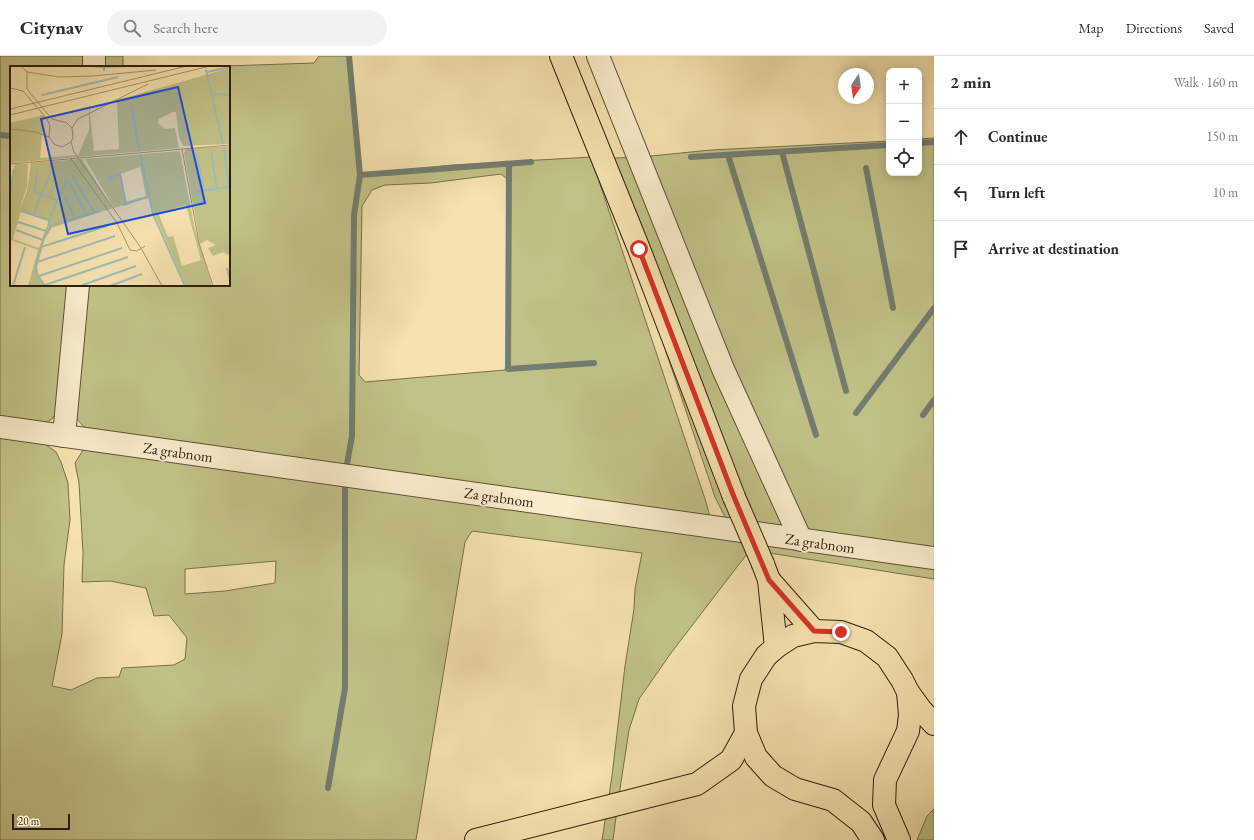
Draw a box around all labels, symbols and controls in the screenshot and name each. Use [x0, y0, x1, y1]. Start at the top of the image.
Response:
search box [107, 10, 387, 46]
text: Citynav [20, 15, 83, 40]
icon: search [121, 17, 143, 39]
text: Search here [153, 18, 218, 37]
text: Map [1078, 19, 1104, 37]
text: Directions [1126, 19, 1182, 37]
text: Saved [1204, 19, 1234, 37]
inset map [10, 66, 230, 286]
north arrow [838, 68, 874, 104]
map controls [886, 68, 922, 176]
button: + [886, 68, 922, 104]
text: 2 min [950, 71, 991, 93]
text: Walk · 160 m [1174, 74, 1238, 91]
button: − [886, 104, 922, 140]
icon: ahead [950, 126, 972, 148]
text: Continue [988, 127, 1048, 146]
text: 150 m [1207, 128, 1238, 145]
button: locate [886, 140, 922, 176]
icon: left [950, 182, 972, 204]
text: Turn left [988, 183, 1045, 202]
text: 10 m [1213, 184, 1238, 201]
icon: arrive [950, 238, 972, 260]
text: Arrive at destination [988, 239, 1119, 258]
route start [630, 240, 648, 258]
street label: Za grabnom [142, 438, 214, 466]
street label: Za grabnom [463, 483, 535, 511]
street label: Za grabnom [784, 529, 856, 557]
route end [832, 623, 850, 641]
scale bar [12, 812, 70, 831]
text: 20 m [18, 814, 39, 828]

